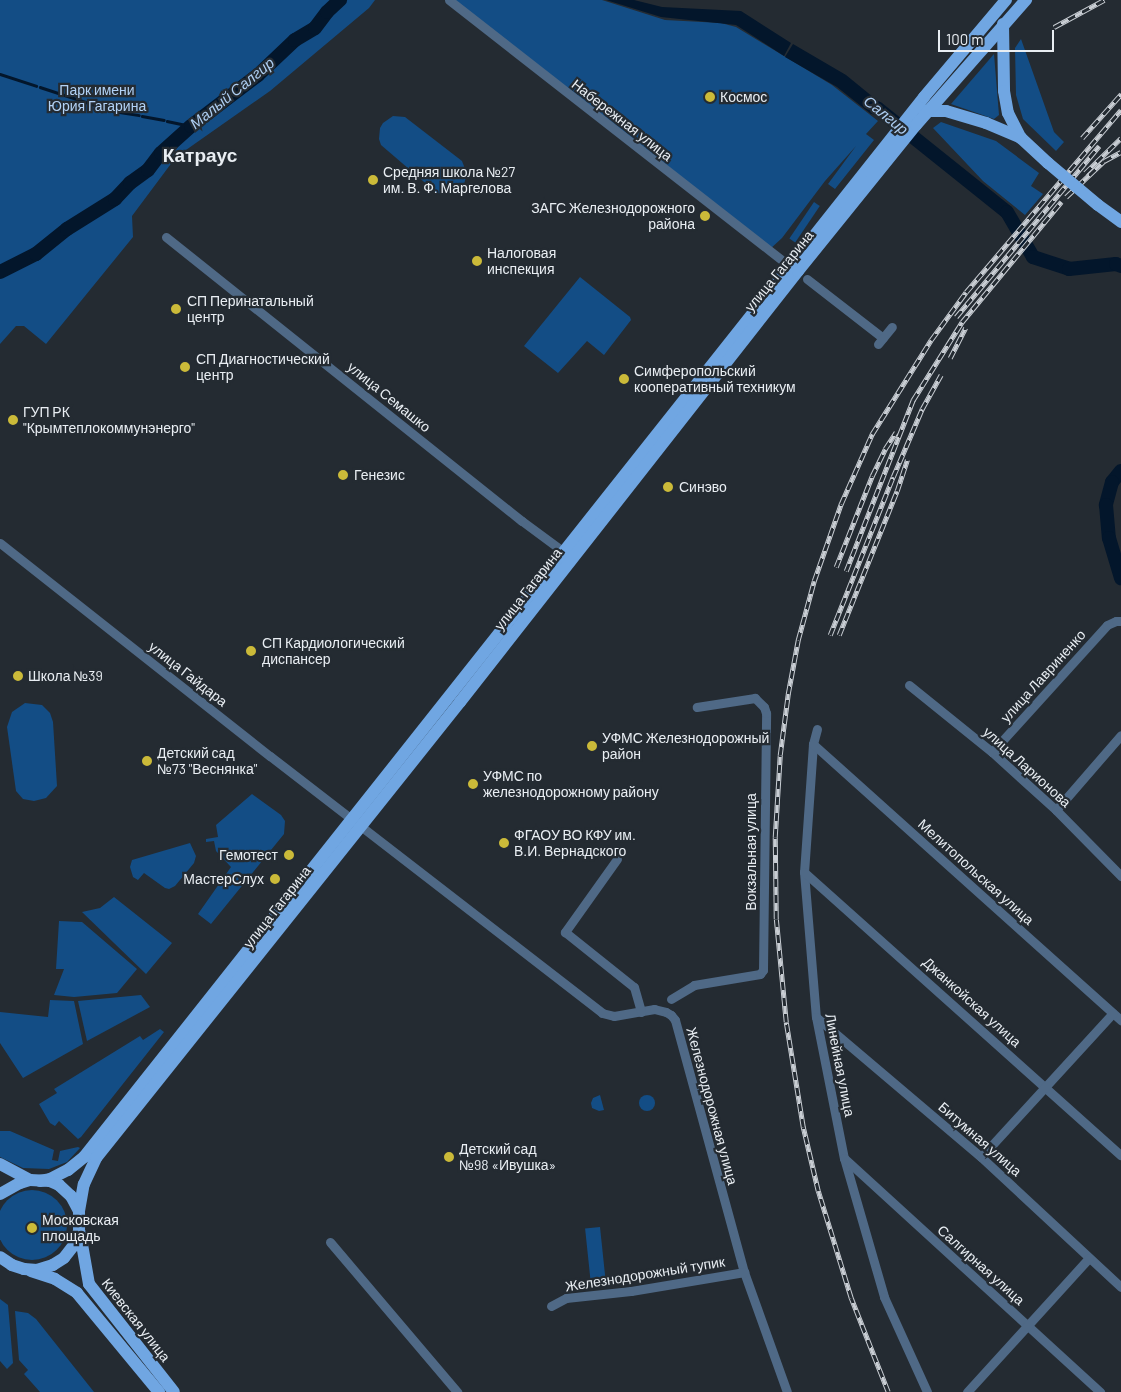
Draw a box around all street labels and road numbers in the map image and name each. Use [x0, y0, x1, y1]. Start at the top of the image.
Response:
street label: Набережная улица [568, 76, 676, 164]
street label: улица Гагарина [741, 227, 817, 315]
street label: улица Семашко [344, 358, 434, 436]
street label: улица Гагарина [491, 545, 565, 633]
street label: улица Лавриненко [997, 626, 1089, 726]
street label: улица Гайдара [145, 638, 231, 710]
street label: улица Ларионова [980, 723, 1074, 811]
street label: Вокзальная улица [743, 793, 759, 911]
street label: Мелитопольская улица [915, 816, 1037, 928]
street label: улица Гагарина [240, 863, 314, 951]
street label: Джанкойская улица [919, 953, 1025, 1051]
street label: Линейная улица [822, 1012, 858, 1118]
street label: Железнодорожная улица [683, 1025, 741, 1187]
street label: Битумная улица [935, 1098, 1025, 1180]
street label: Салгирная улица [934, 1222, 1028, 1308]
street label: Железнодорожный тупик [564, 1253, 726, 1295]
street label: Киевская улица [98, 1275, 174, 1365]

